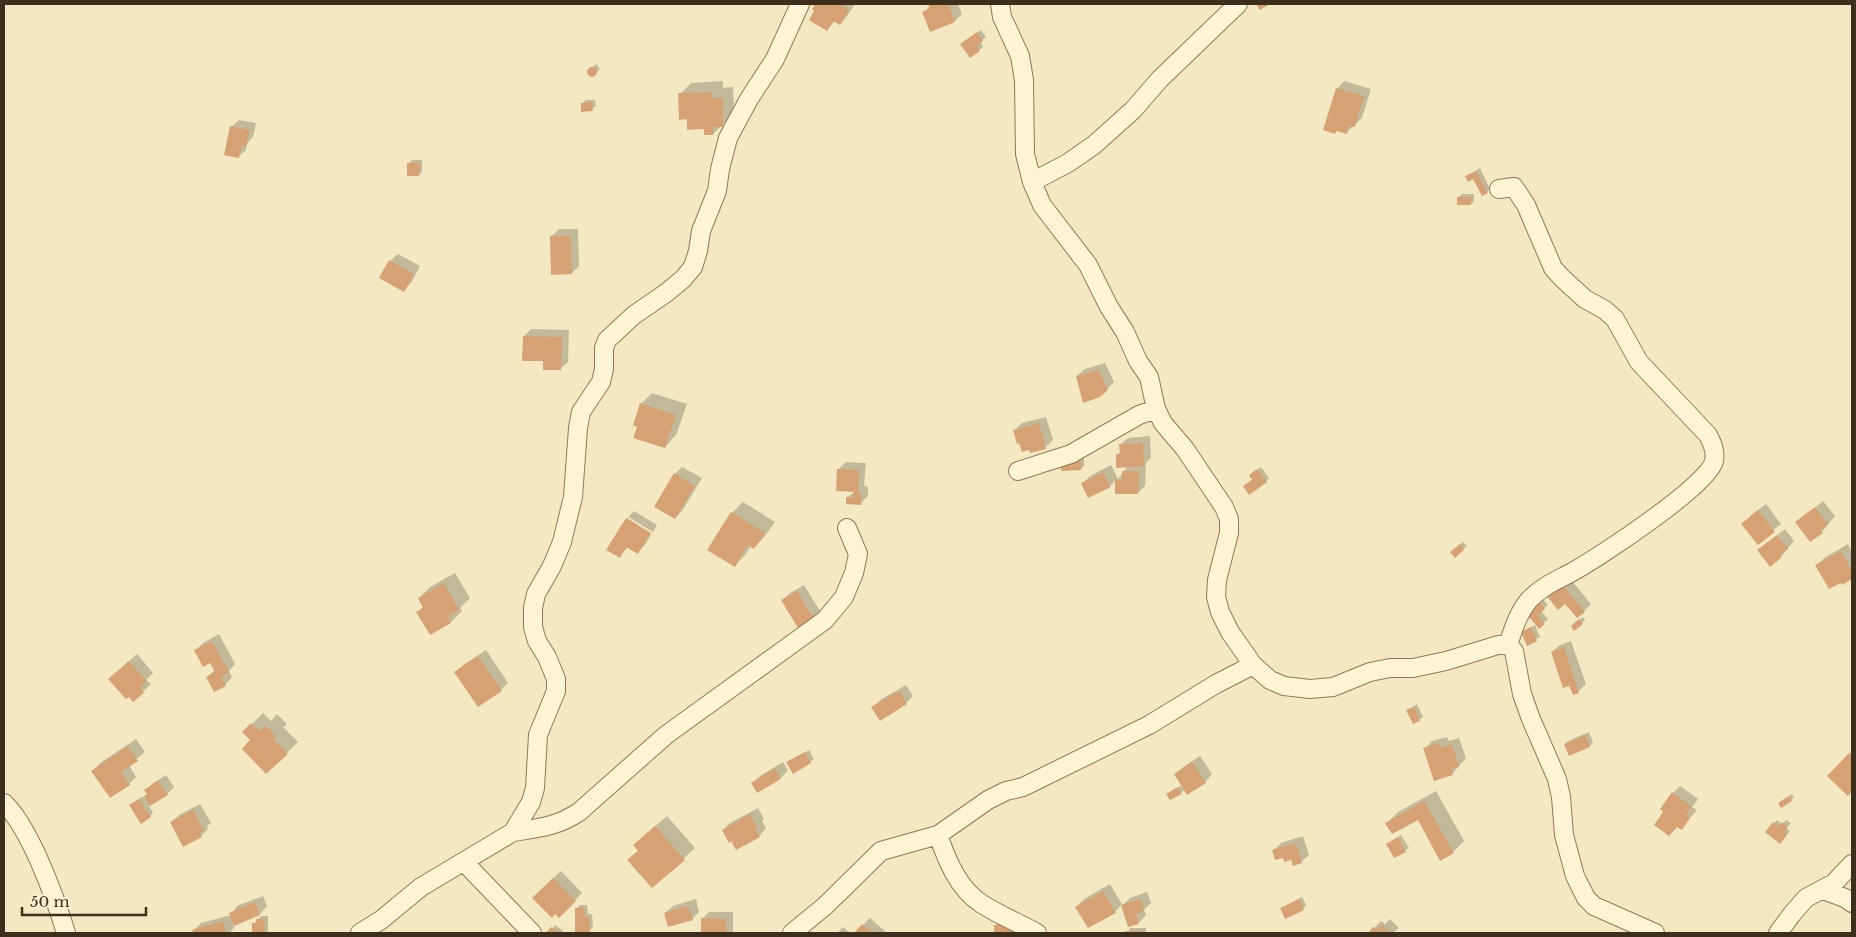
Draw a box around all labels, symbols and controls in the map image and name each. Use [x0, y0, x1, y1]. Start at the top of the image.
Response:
scale bar [22, 884, 146, 916]
text: 50 m [30, 892, 70, 911]

